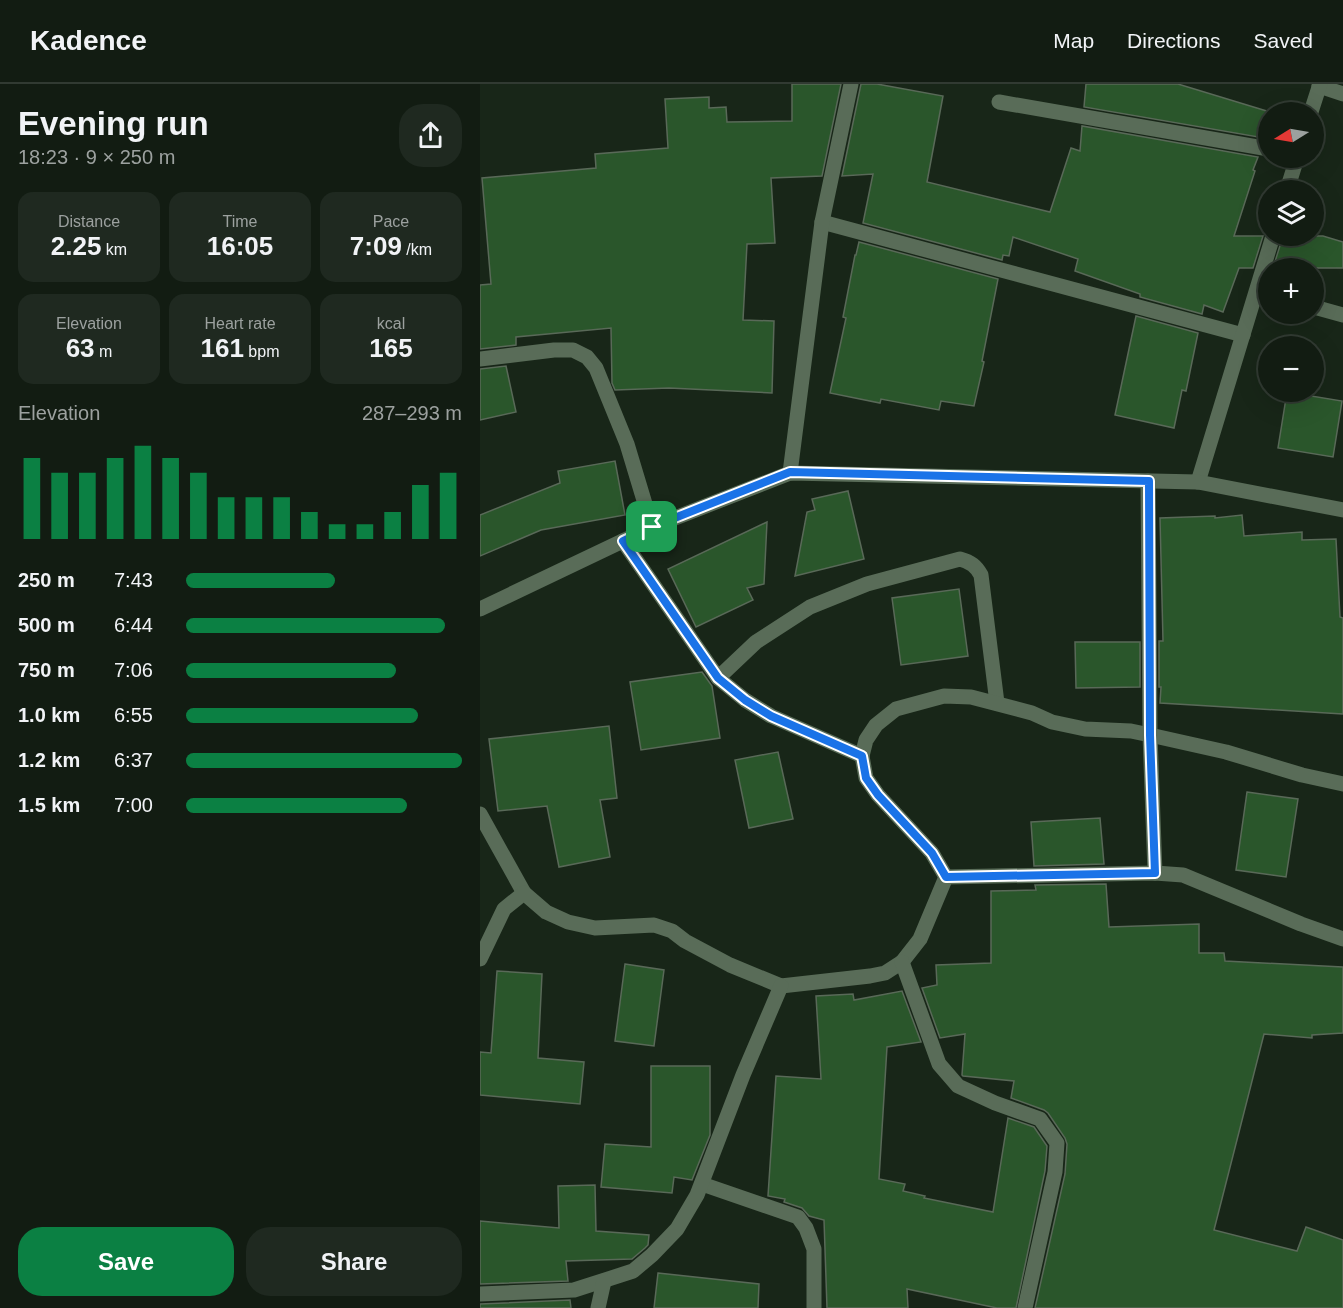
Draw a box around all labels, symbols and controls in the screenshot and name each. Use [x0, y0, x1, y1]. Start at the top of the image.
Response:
text: Kadence [30, 25, 147, 56]
text: Map [1053, 29, 1094, 52]
text: Directions [1127, 29, 1220, 52]
text: Saved [1253, 29, 1313, 52]
north arrow [1258, 102, 1324, 168]
map controls [1258, 102, 1324, 402]
button: share [399, 104, 462, 167]
text: Evening run [18, 105, 209, 142]
text: 18:23 · 9 × 250 m [18, 146, 175, 168]
button: layers [1258, 180, 1324, 246]
text: Distance [58, 213, 120, 230]
text: Time [223, 213, 257, 230]
text: Pace [373, 213, 409, 230]
text: 2.25 [51, 231, 101, 261]
text: 16:05 [207, 231, 273, 261]
text: 7:09 [350, 231, 402, 261]
text: km [101, 241, 127, 258]
text: /km [402, 241, 432, 258]
button: + [1258, 258, 1324, 324]
text: Elevation [56, 315, 122, 332]
text: Heart rate [204, 315, 276, 332]
text: kcal [377, 315, 405, 332]
text: 63 [66, 333, 95, 363]
text: 161 [201, 333, 244, 363]
text: 165 [369, 333, 413, 363]
button: − [1258, 336, 1324, 402]
text: m [95, 343, 112, 360]
text: bpm [244, 343, 279, 360]
text: Elevation [18, 402, 100, 424]
text: 287–293 m [362, 402, 462, 424]
pin [626, 501, 677, 552]
icon: arrive [635, 510, 668, 543]
text: 250 m [18, 569, 75, 591]
text: 7:43 [114, 569, 153, 591]
text: 500 m [18, 614, 75, 636]
text: 6:44 [114, 614, 153, 636]
text: 750 m [18, 659, 75, 681]
text: 7:06 [114, 659, 153, 681]
text: 1.0 km [18, 704, 80, 726]
text: 6:55 [114, 704, 153, 726]
text: 1.2 km [18, 749, 80, 771]
text: 6:37 [114, 749, 153, 771]
text: 1.5 km [18, 794, 80, 816]
text: 7:00 [114, 794, 153, 816]
button: Save [18, 1227, 234, 1296]
button: Share [246, 1227, 462, 1296]

